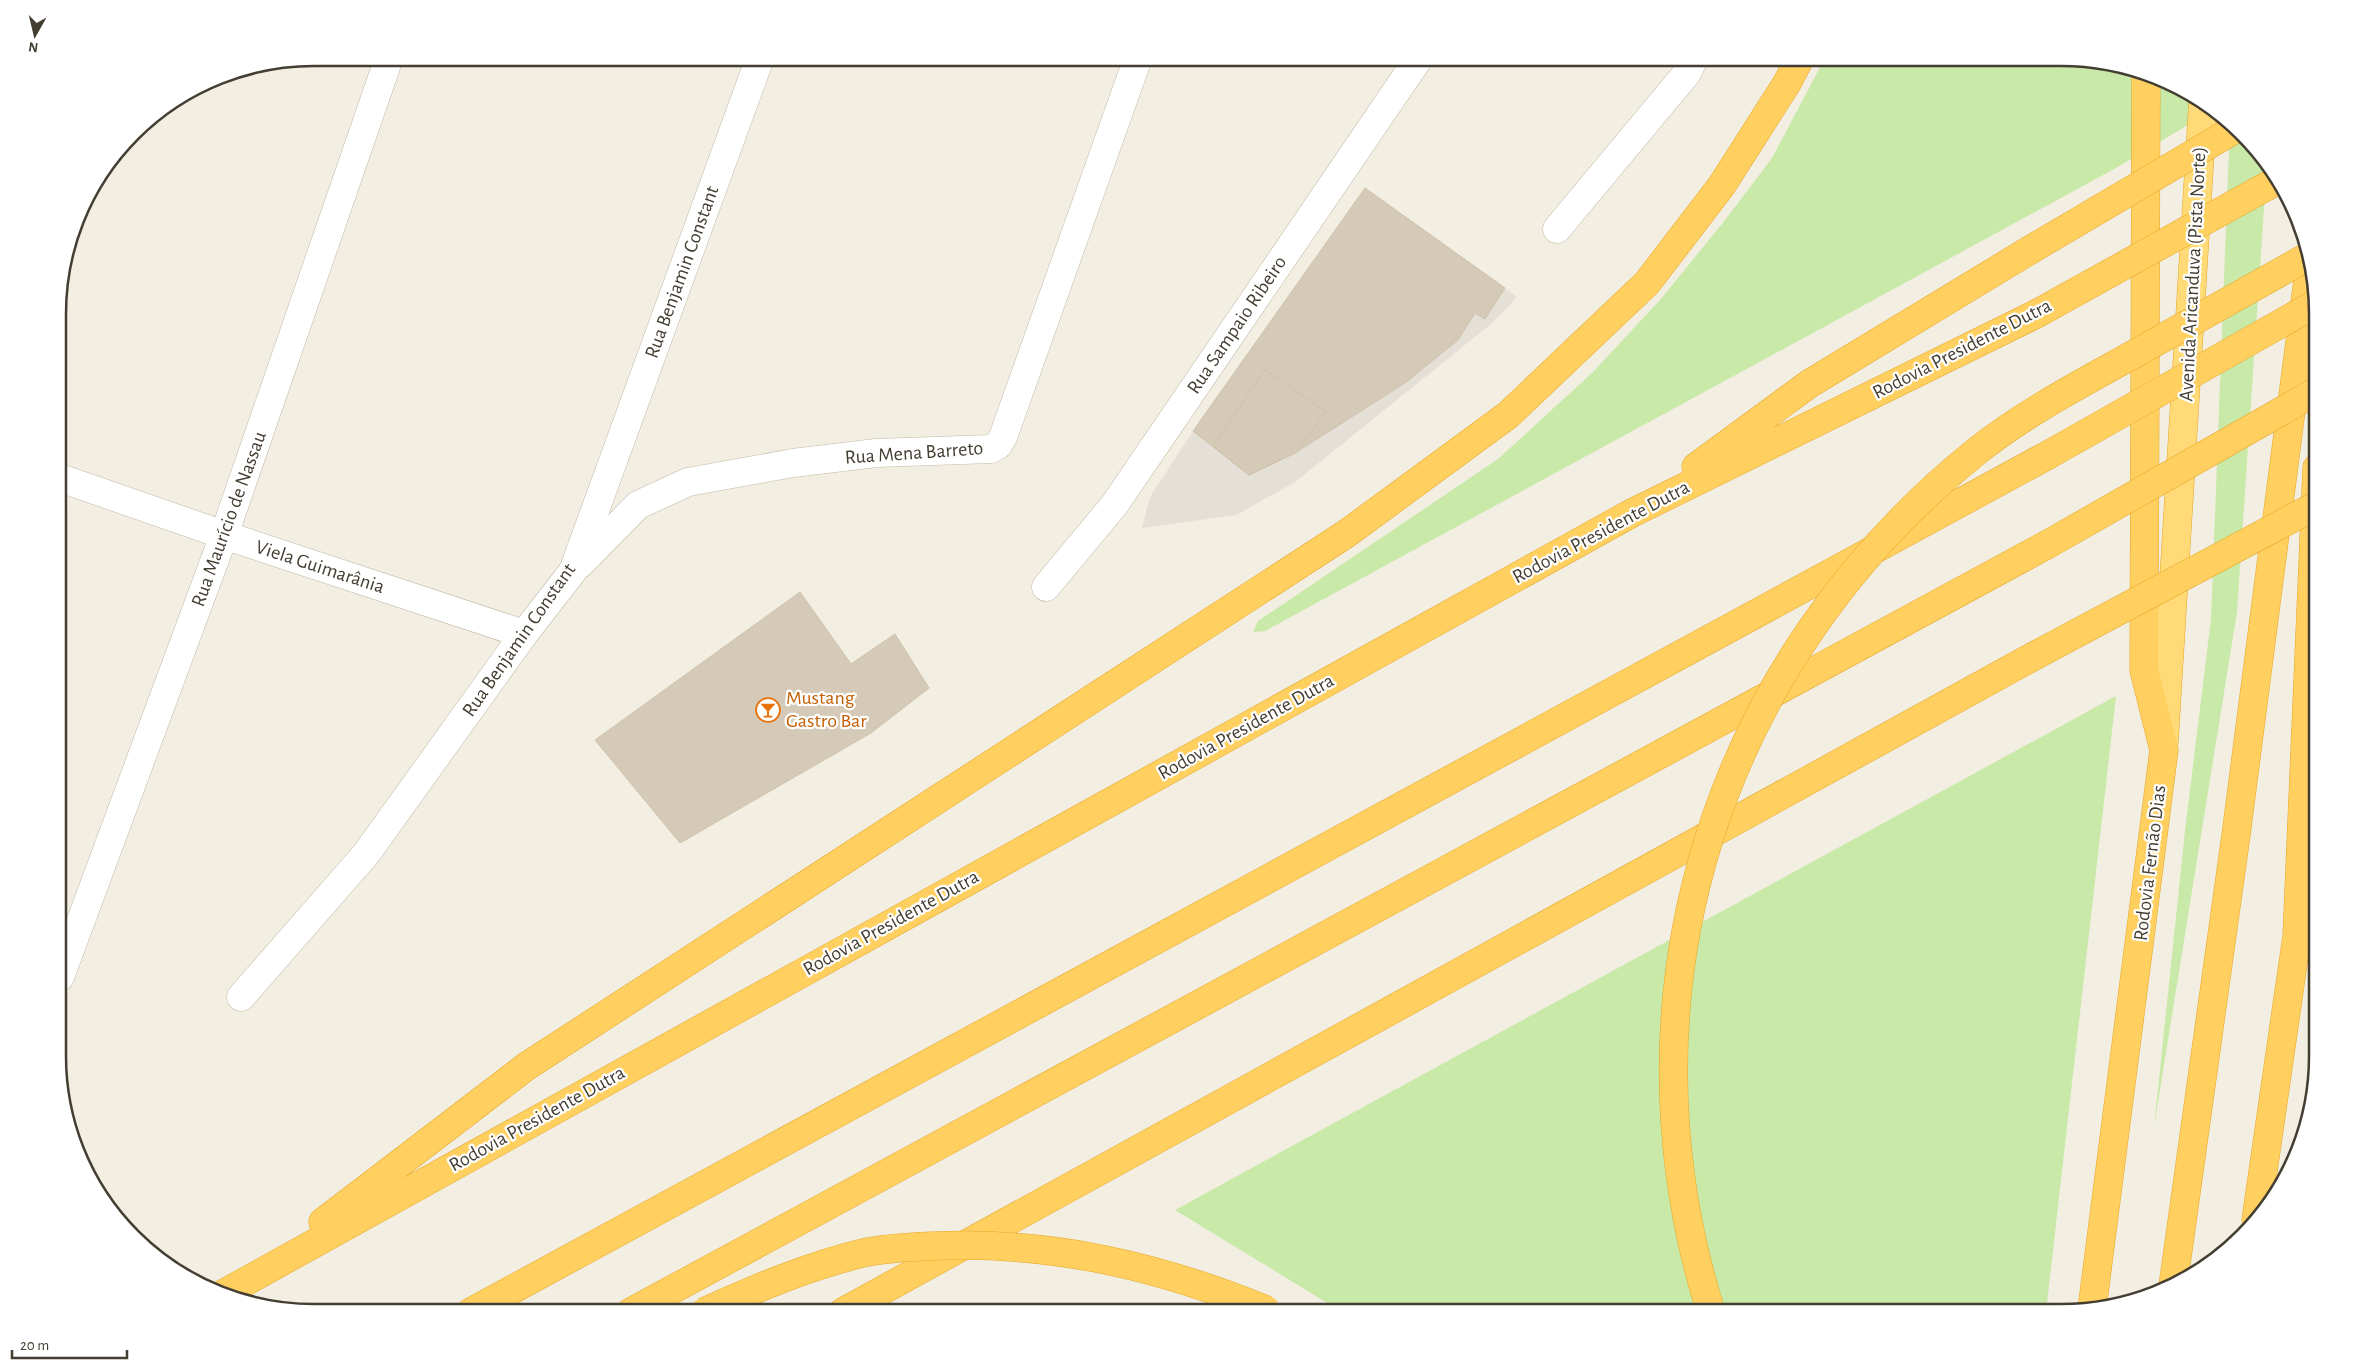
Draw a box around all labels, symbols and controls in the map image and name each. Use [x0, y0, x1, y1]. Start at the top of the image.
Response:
north arrow [10, 10, 60, 60]
text: N [28, 39, 39, 54]
street label: Avenida Aricanduva (Pista Norte) [2176, 146, 2210, 402]
street label: Rua Benjamin Constant [642, 183, 723, 361]
street label: Rua Sampaio Ribeiro [1184, 252, 1290, 398]
street label: Rodovia Presidente Dutra [1869, 295, 2055, 403]
street label: Rua Maurício de Nassau [188, 429, 270, 609]
street label: Rua Mena Barreto [844, 438, 984, 468]
street label: Rodovia Presidente Dutra [1509, 477, 1693, 587]
street label: Viela Guimarânia [253, 537, 387, 597]
street label: Rua Benjamin Constant [459, 559, 580, 720]
street label: Rodovia Presidente Dutra [1155, 670, 1337, 784]
place label: Mustang Gastro Bar [786, 688, 867, 731]
bar icon: Mustang Gastro Bar [755, 697, 781, 723]
street label: Rodovia Fernão Dias [2131, 784, 2169, 942]
street label: Rodovia Presidente Dutra [800, 866, 982, 980]
street label: Rodovia Presidente Dutra [446, 1062, 628, 1176]
scale bar [12, 1328, 128, 1360]
text: 20 m [20, 1338, 49, 1353]

